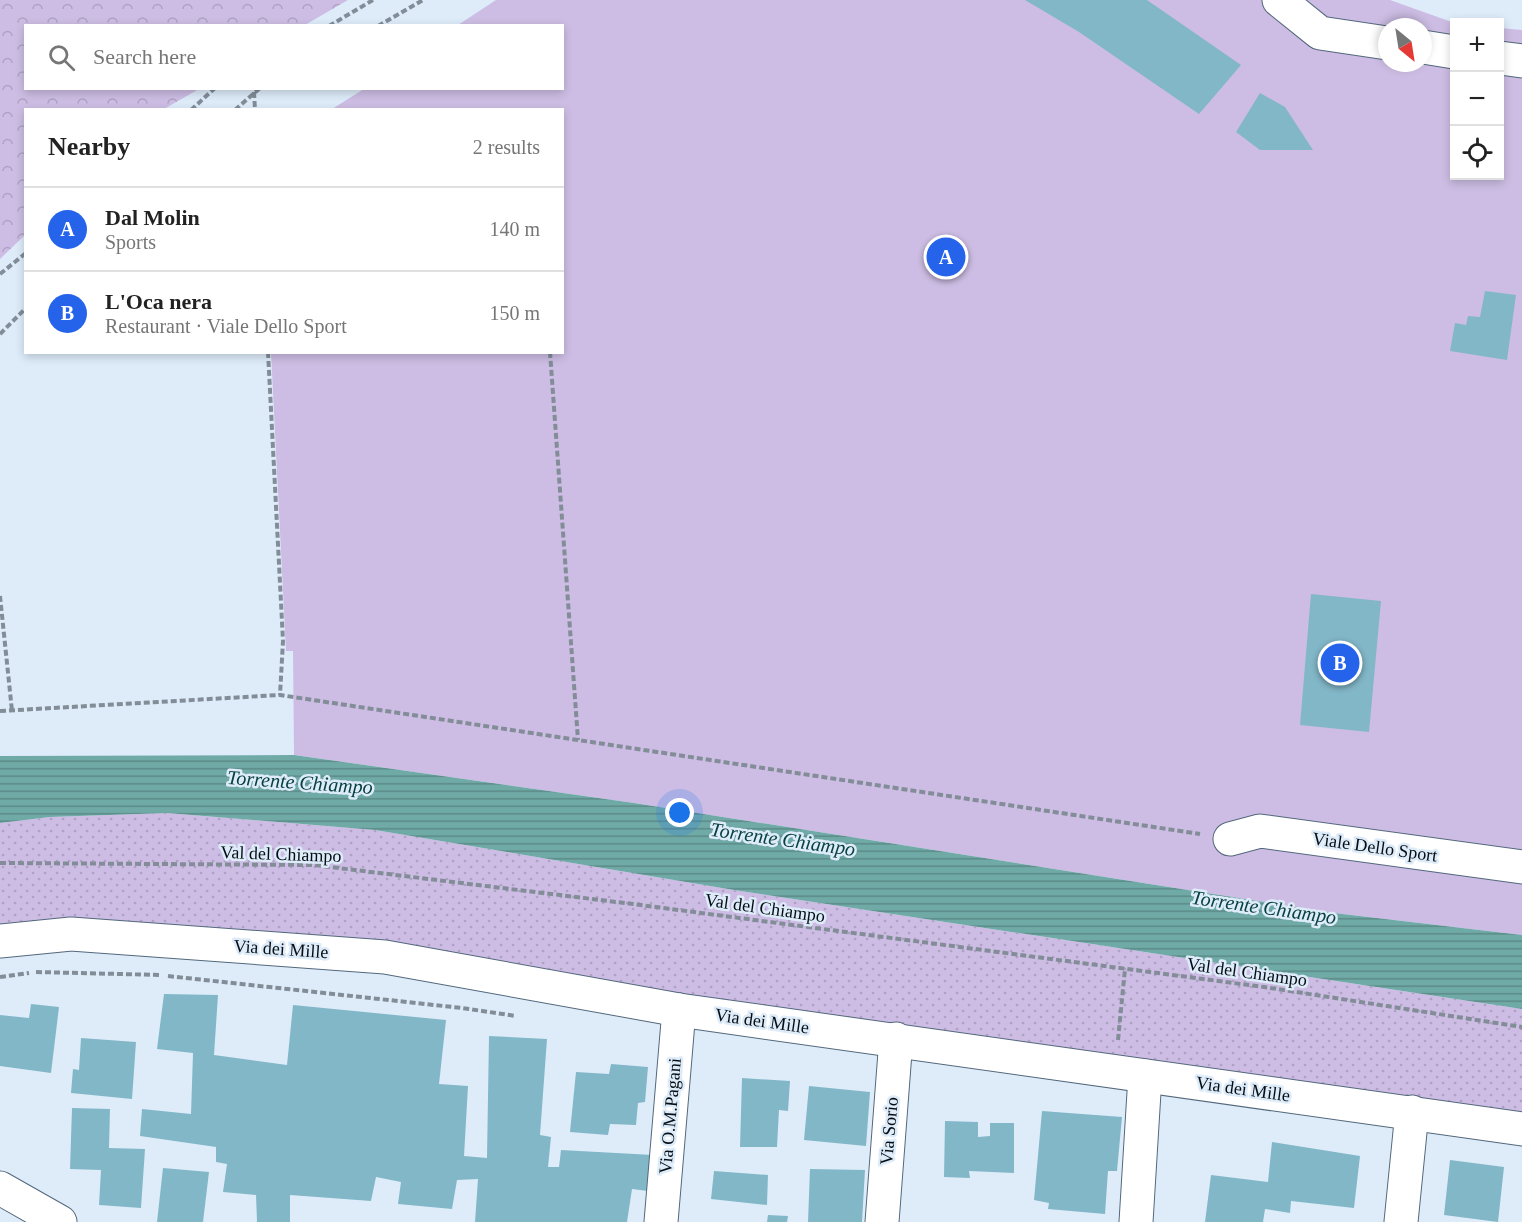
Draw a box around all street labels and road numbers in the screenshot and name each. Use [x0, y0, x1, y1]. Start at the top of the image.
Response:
street label: Viale Dello Sport [1311, 828, 1439, 866]
street label: Val del Chiampo [220, 842, 342, 866]
street label: Val del Chiampo [704, 890, 826, 926]
street label: Via dei Mille [233, 936, 329, 962]
street label: Val del Chiampo [1186, 954, 1308, 990]
street label: Via dei Mille [714, 1004, 810, 1038]
street label: Via O.M.Pagani [655, 1057, 685, 1175]
street label: Via dei Mille [1195, 1072, 1291, 1106]
street label: Via Sorio [876, 1096, 902, 1166]

